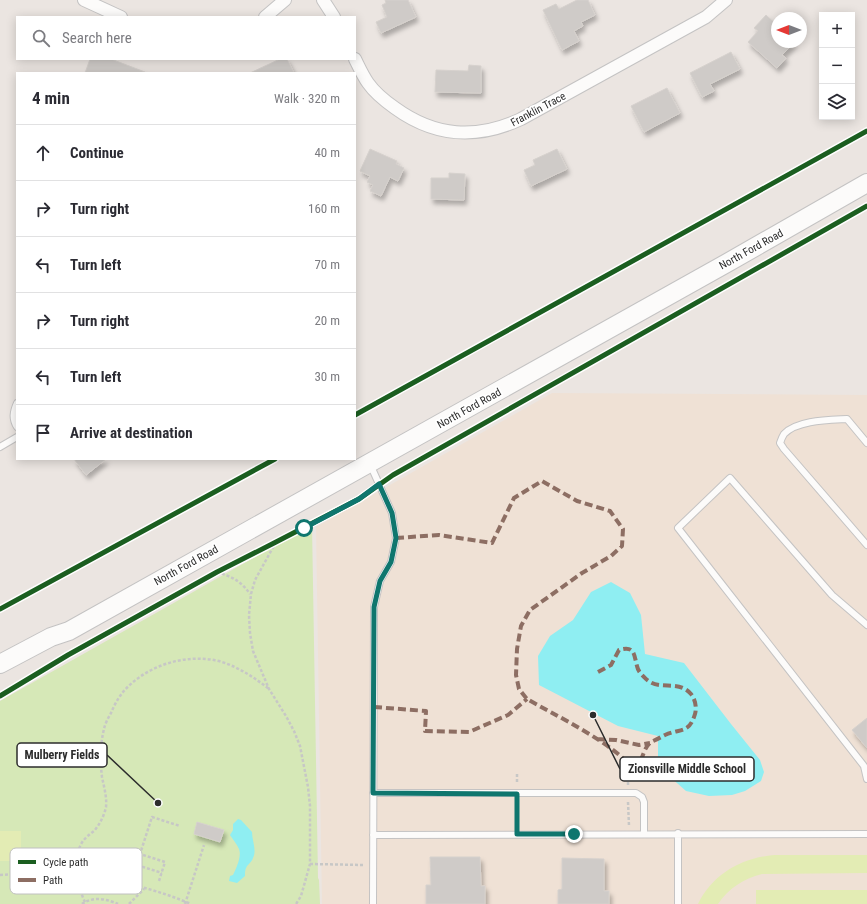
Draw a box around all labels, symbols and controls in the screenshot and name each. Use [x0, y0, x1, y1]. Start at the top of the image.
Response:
north arrow [771, 12, 807, 48]
map controls [819, 12, 855, 120]
button: + [819, 12, 855, 48]
search box [16, 16, 356, 60]
icon: search [30, 27, 52, 49]
text: Search here [62, 29, 132, 47]
button: − [819, 48, 855, 84]
button: layers [819, 84, 855, 120]
text: 4 min [32, 88, 70, 108]
street label: Franklin Trace [508, 90, 568, 129]
text: Walk · 320 m [274, 91, 340, 106]
icon: ahead [32, 142, 54, 164]
text: Continue [70, 144, 124, 162]
text: 40 m [314, 145, 340, 160]
icon: right [32, 198, 54, 220]
text: Turn right [70, 200, 129, 218]
text: 160 m [308, 201, 340, 216]
street label: North Ford Road [717, 227, 785, 272]
icon: left [32, 254, 54, 276]
text: Turn left [70, 256, 121, 274]
text: 70 m [314, 257, 340, 272]
icon: right [32, 310, 54, 332]
text: Turn right [70, 312, 129, 330]
text: 20 m [314, 313, 340, 328]
icon: left [32, 366, 54, 388]
text: Turn left [70, 368, 121, 386]
text: 30 m [314, 369, 340, 384]
street label: North Ford Road [435, 386, 503, 431]
icon: arrive [32, 422, 54, 444]
text: Arrive at destination [70, 424, 193, 442]
route start [295, 519, 313, 537]
street label: North Ford Road [152, 543, 220, 588]
callout: Mulberry Fields [17, 743, 107, 767]
text: Mulberry Fields [25, 748, 100, 762]
callout: Zionsville Middle School [620, 757, 754, 781]
text: Zionsville Middle School [628, 762, 746, 776]
route end [565, 825, 583, 843]
legend [10, 848, 142, 894]
text: Cycle path [43, 856, 88, 869]
text: Path [43, 874, 63, 887]

